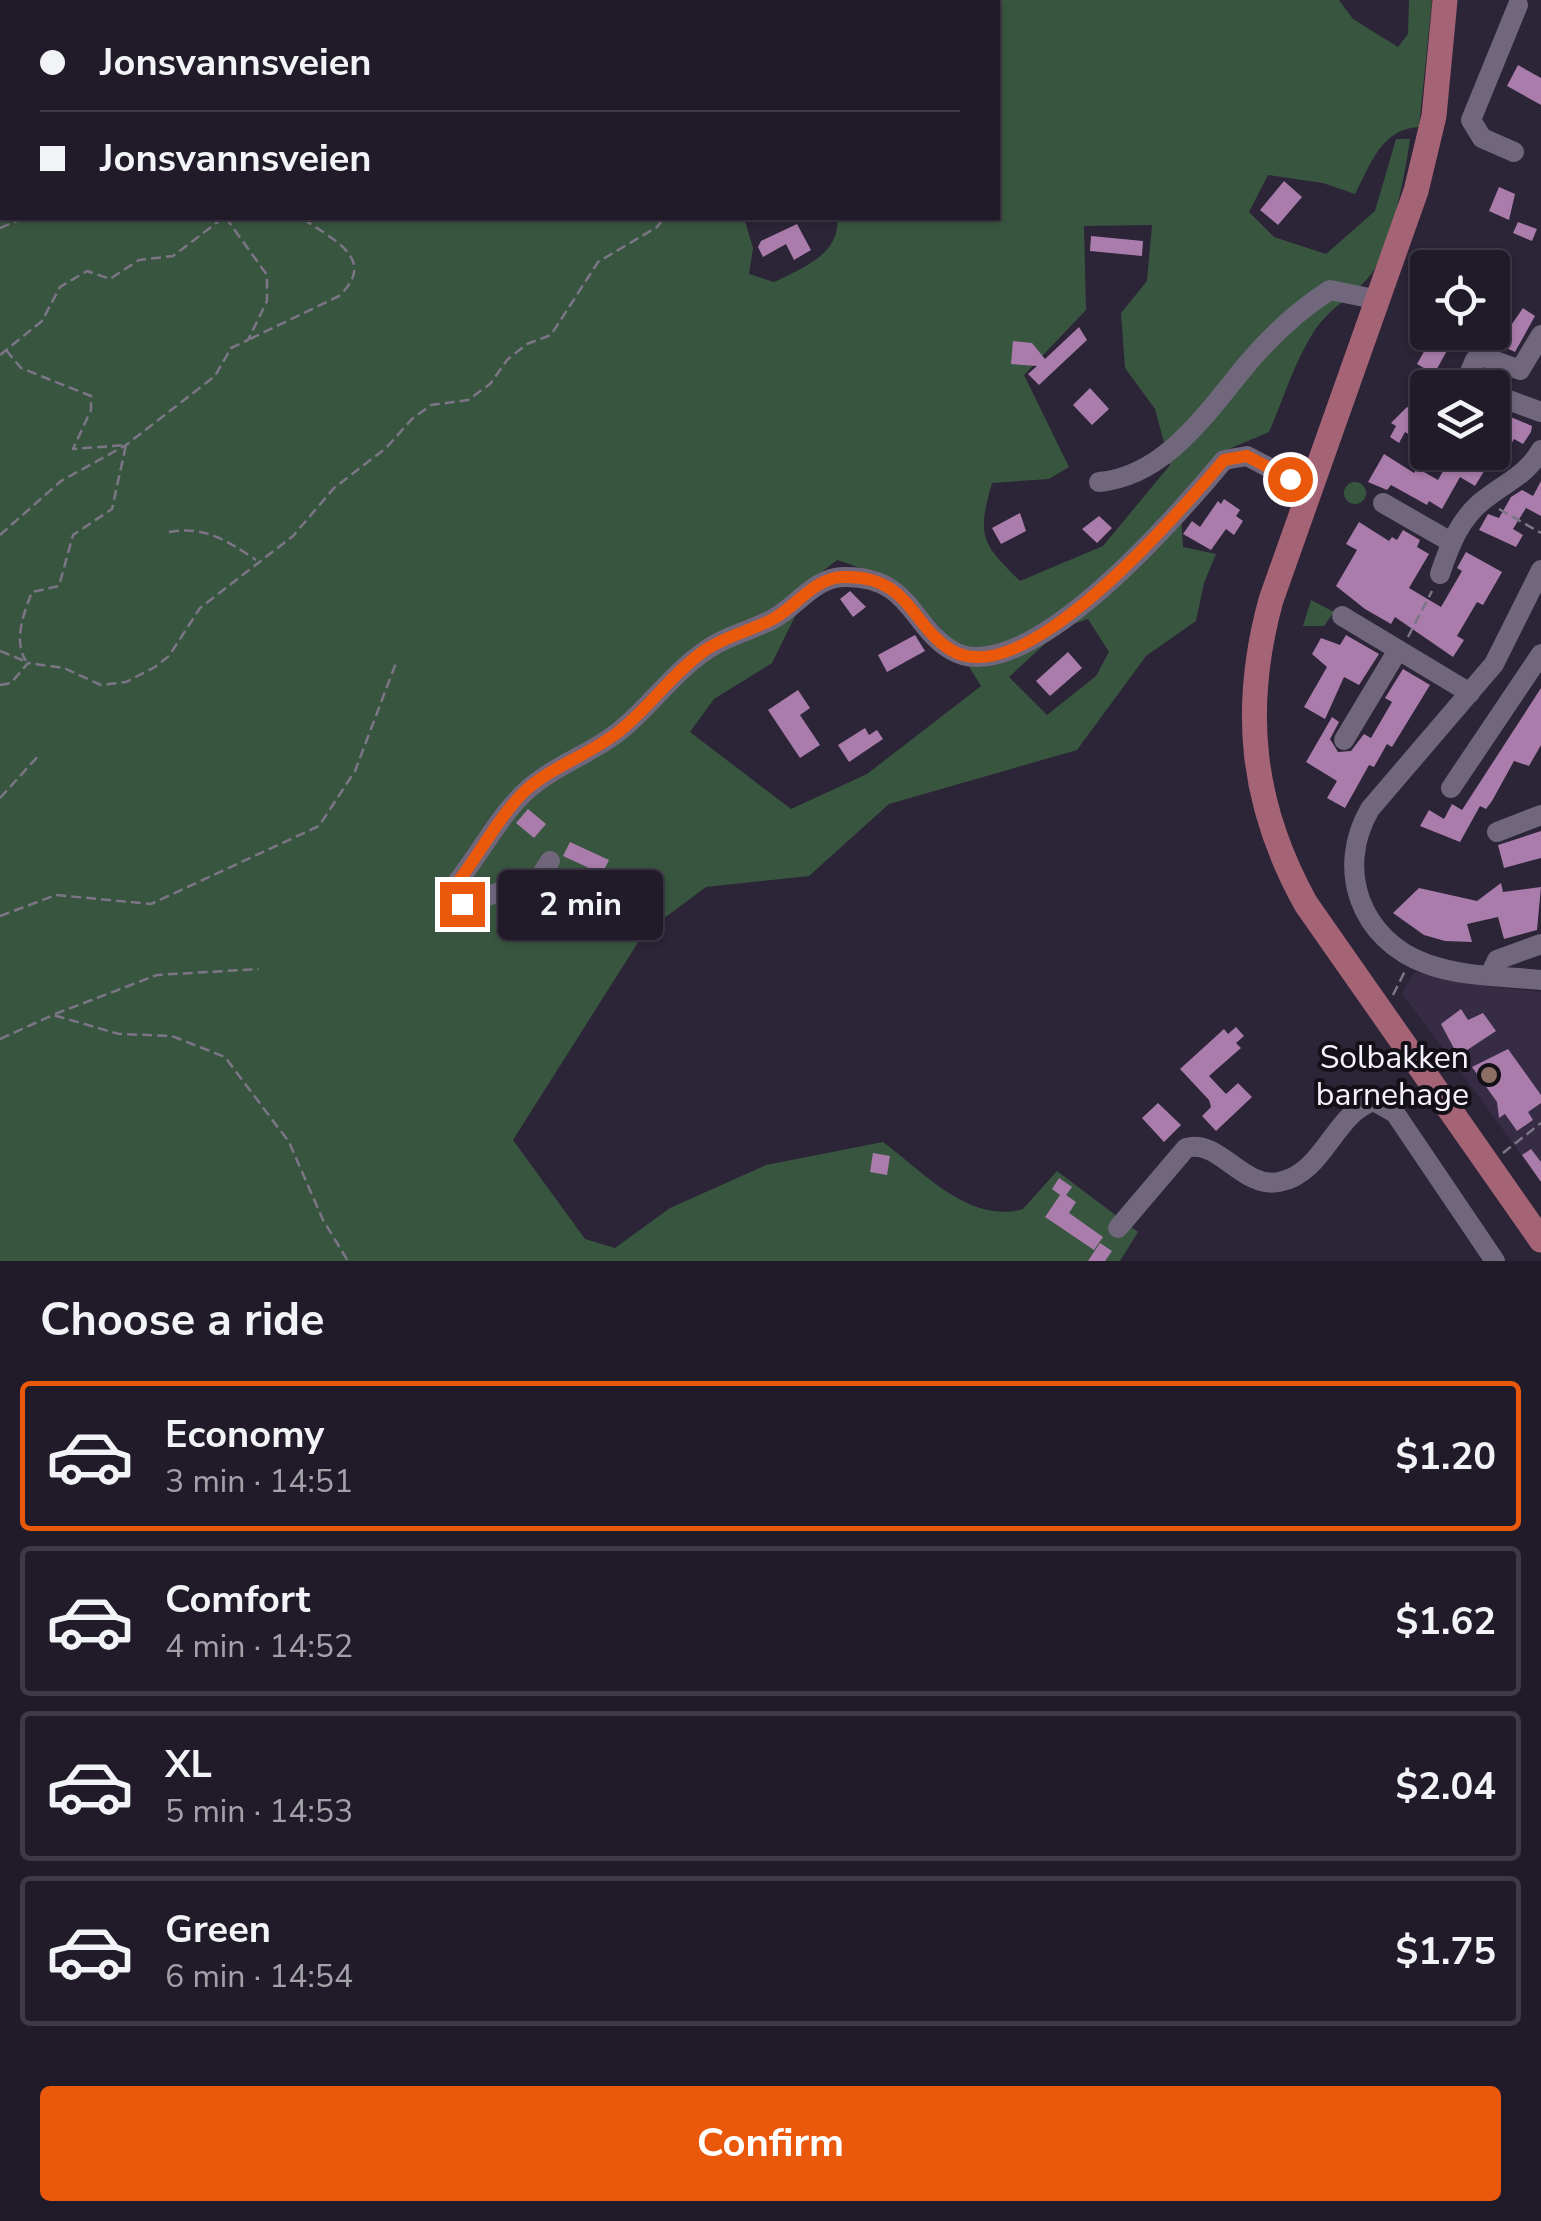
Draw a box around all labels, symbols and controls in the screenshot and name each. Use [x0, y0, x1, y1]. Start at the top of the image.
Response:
text: Jonsvannsveien [100, 37, 372, 88]
text: Jonsvannsveien [100, 133, 372, 184]
map controls [1410, 250, 1510, 470]
button: locate [1410, 250, 1510, 350]
button: layers [1410, 370, 1510, 470]
route start [1268, 457, 1313, 502]
callout: 2 min [497, 869, 662, 939]
route end [440, 882, 485, 927]
text: 2 min [539, 883, 622, 926]
place label: Solbakken barnehage [1316, 1036, 1469, 1116]
marker: Solbakken barnehage [1478, 1064, 1500, 1086]
text: Choose a ride [40, 1290, 325, 1351]
text: Economy [165, 1409, 324, 1460]
icon: car [45, 1411, 135, 1501]
text: $1.20 [1395, 1431, 1496, 1482]
text: 3 min · 14:51 [165, 1460, 353, 1503]
text: Comfort [165, 1574, 310, 1625]
icon: car [45, 1576, 135, 1666]
text: $1.62 [1395, 1596, 1496, 1647]
text: 4 min · 14:52 [165, 1625, 353, 1668]
text: XL [165, 1739, 212, 1790]
icon: car [45, 1741, 135, 1831]
text: $2.04 [1395, 1761, 1496, 1812]
text: 5 min · 14:53 [165, 1790, 353, 1833]
text: Green [165, 1904, 271, 1955]
icon: car [45, 1906, 135, 1996]
text: $1.75 [1395, 1926, 1496, 1977]
text: 6 min · 14:54 [165, 1955, 353, 1998]
button: Confirm [40, 2086, 1501, 2201]

